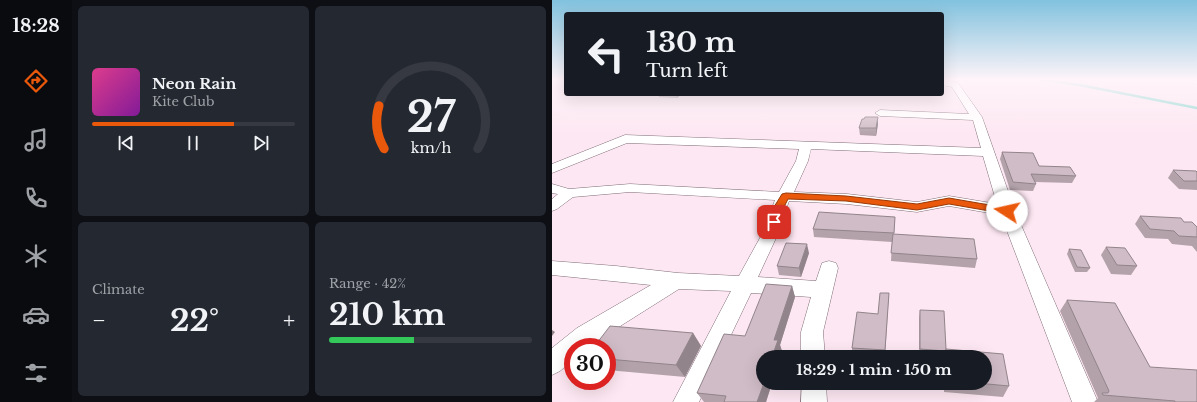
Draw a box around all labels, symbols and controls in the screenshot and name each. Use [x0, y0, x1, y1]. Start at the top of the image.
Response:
text: 18:28 [12, 15, 60, 37]
text: 130 m [646, 25, 736, 60]
icon: left [580, 28, 632, 80]
text: Turn left [646, 60, 728, 82]
icon: directions [22, 67, 50, 95]
text: Neon Rain [152, 74, 236, 93]
text: 27 [406, 92, 455, 143]
text: Kite Club [152, 93, 215, 110]
icon: music [22, 126, 50, 154]
icon: previous [115, 132, 137, 154]
icon: pause [182, 132, 204, 154]
icon: next [250, 132, 272, 154]
text: km/h [410, 139, 451, 157]
icon: phone [22, 184, 50, 212]
position arrow [986, 190, 1028, 232]
pin [757, 205, 791, 239]
icon: arrive [763, 211, 785, 233]
icon: climate [22, 242, 50, 270]
text: Range · 42% [329, 275, 406, 292]
text: Climate [92, 281, 145, 298]
text: 210 km [329, 296, 445, 333]
icon: car [22, 301, 50, 329]
text: 22° [170, 302, 219, 339]
text: − [92, 307, 106, 334]
text: + [283, 307, 295, 334]
speed limit sign: 30 [564, 338, 616, 390]
icon: filters [22, 359, 50, 387]
text: 18:29 · 1 min · 150 m [796, 360, 952, 379]

